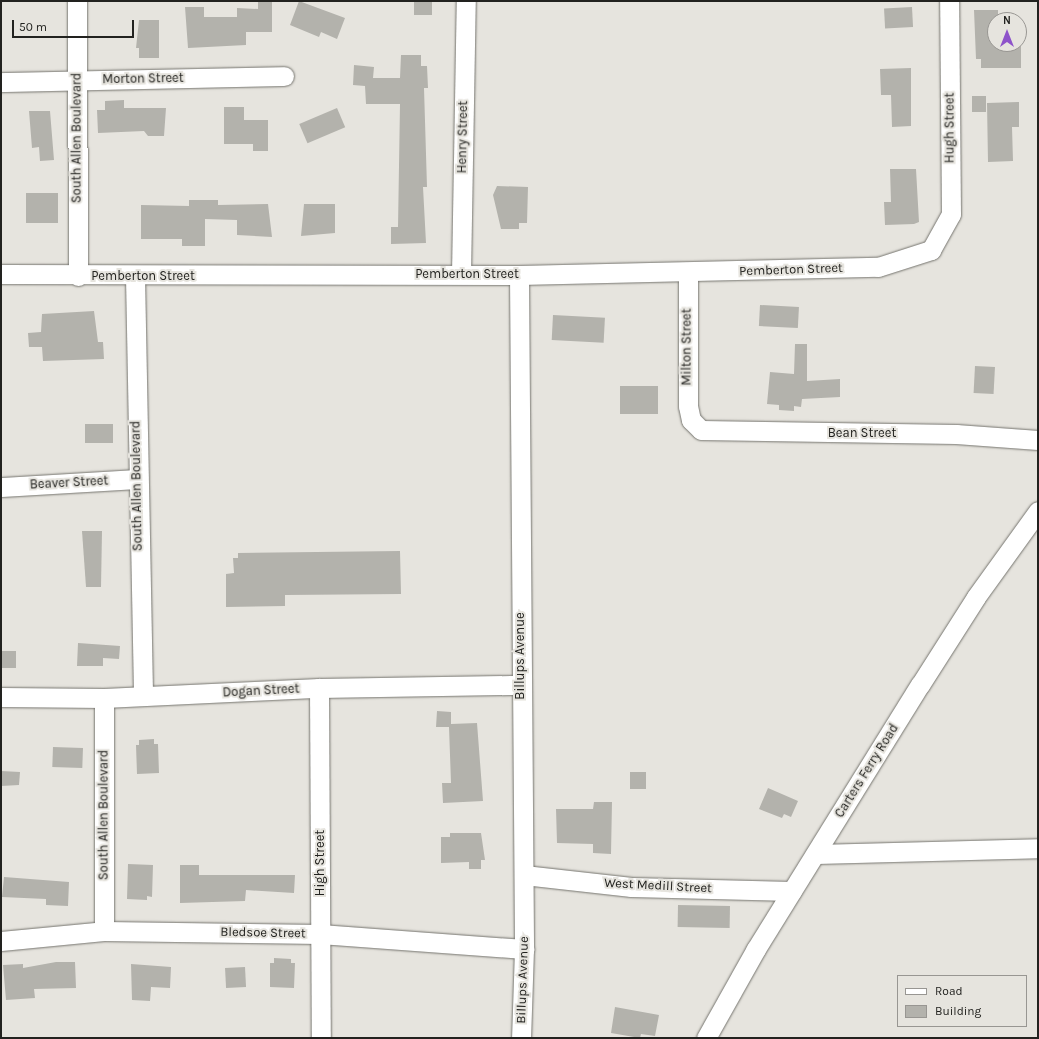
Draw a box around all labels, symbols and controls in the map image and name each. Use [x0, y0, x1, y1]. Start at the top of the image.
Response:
scale bar [14, 12, 136, 38]
north arrow [987, 12, 1027, 52]
text: N [1003, 14, 1011, 27]
text: 50 m [19, 20, 47, 34]
street label: Morton Street [102, 70, 184, 88]
street label: South Allen Boulevard [69, 73, 85, 203]
street label: Hugh Street [942, 93, 958, 163]
street label: Henry Street [455, 101, 471, 173]
street label: Pemberton Street [739, 260, 843, 280]
street label: Pemberton Street [415, 266, 519, 282]
street label: Pemberton Street [91, 268, 195, 284]
street label: Milton Street [679, 308, 695, 386]
street label: South Allen Boulevard [128, 421, 146, 551]
street label: Bean Street [828, 425, 896, 441]
street label: Beaver Street [29, 473, 109, 493]
street label: Billups Avenue [512, 612, 528, 700]
street label: Dogan Street [222, 681, 300, 701]
street label: Carters Ferry Road [832, 721, 902, 821]
street label: South Allen Boulevard [96, 750, 112, 880]
street label: High Street [312, 830, 328, 896]
street label: West Medill Street [604, 875, 712, 897]
street label: Bledsoe Street [220, 924, 306, 942]
street label: Billups Avenue [514, 936, 532, 1024]
legend [897, 975, 1027, 1027]
text: Road [935, 984, 963, 998]
text: Building [935, 1004, 981, 1018]

